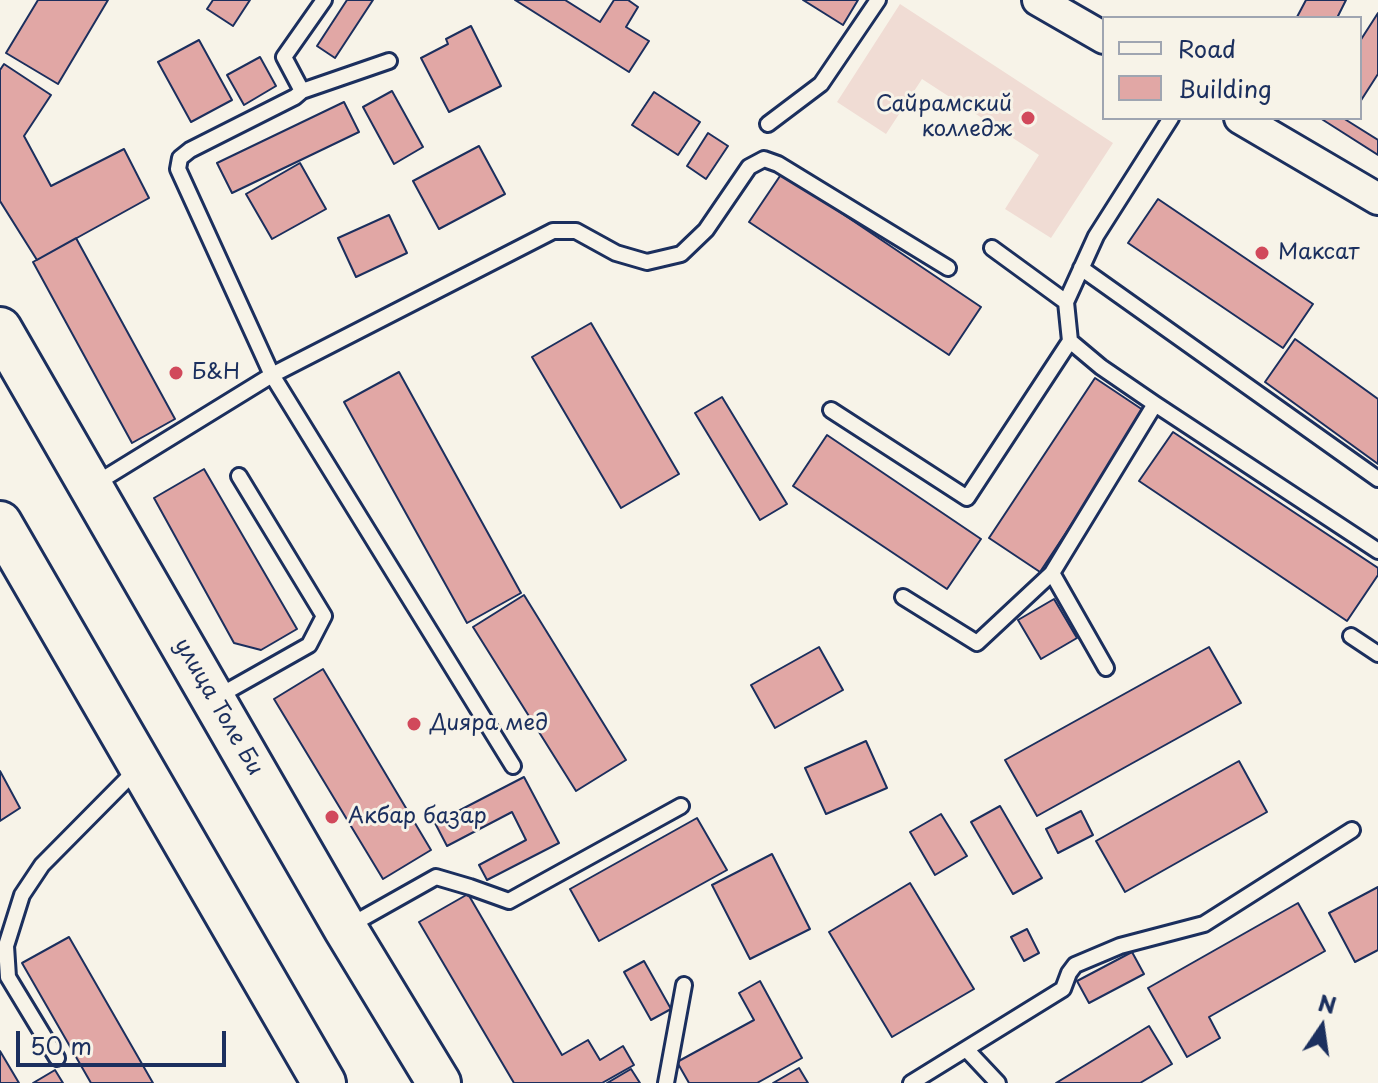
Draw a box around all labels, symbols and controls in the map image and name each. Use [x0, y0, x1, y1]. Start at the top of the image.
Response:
legend [1102, 16, 1362, 120]
text: Road [1178, 30, 1236, 66]
text: Building [1178, 70, 1272, 106]
place label: Сайрамский колледж [876, 92, 1012, 144]
marker: Сайрамский колледж [1019, 109, 1037, 127]
place label: Максат [1278, 240, 1359, 266]
marker: Максат [1253, 244, 1271, 262]
place label: Б&Н [192, 360, 240, 386]
marker: Б&Н [167, 364, 185, 382]
street label: улица Толе Би [168, 634, 268, 780]
place label: Дияра мед [430, 711, 548, 737]
marker: Дияра мед [405, 715, 423, 733]
place label: Акбар базар [348, 804, 487, 830]
marker: Акбар базар [323, 808, 341, 826]
text: N [1315, 985, 1340, 1021]
north arrow [1282, 987, 1362, 1067]
scale bar [20, 1015, 230, 1065]
text: 50 m [30, 1027, 92, 1063]

